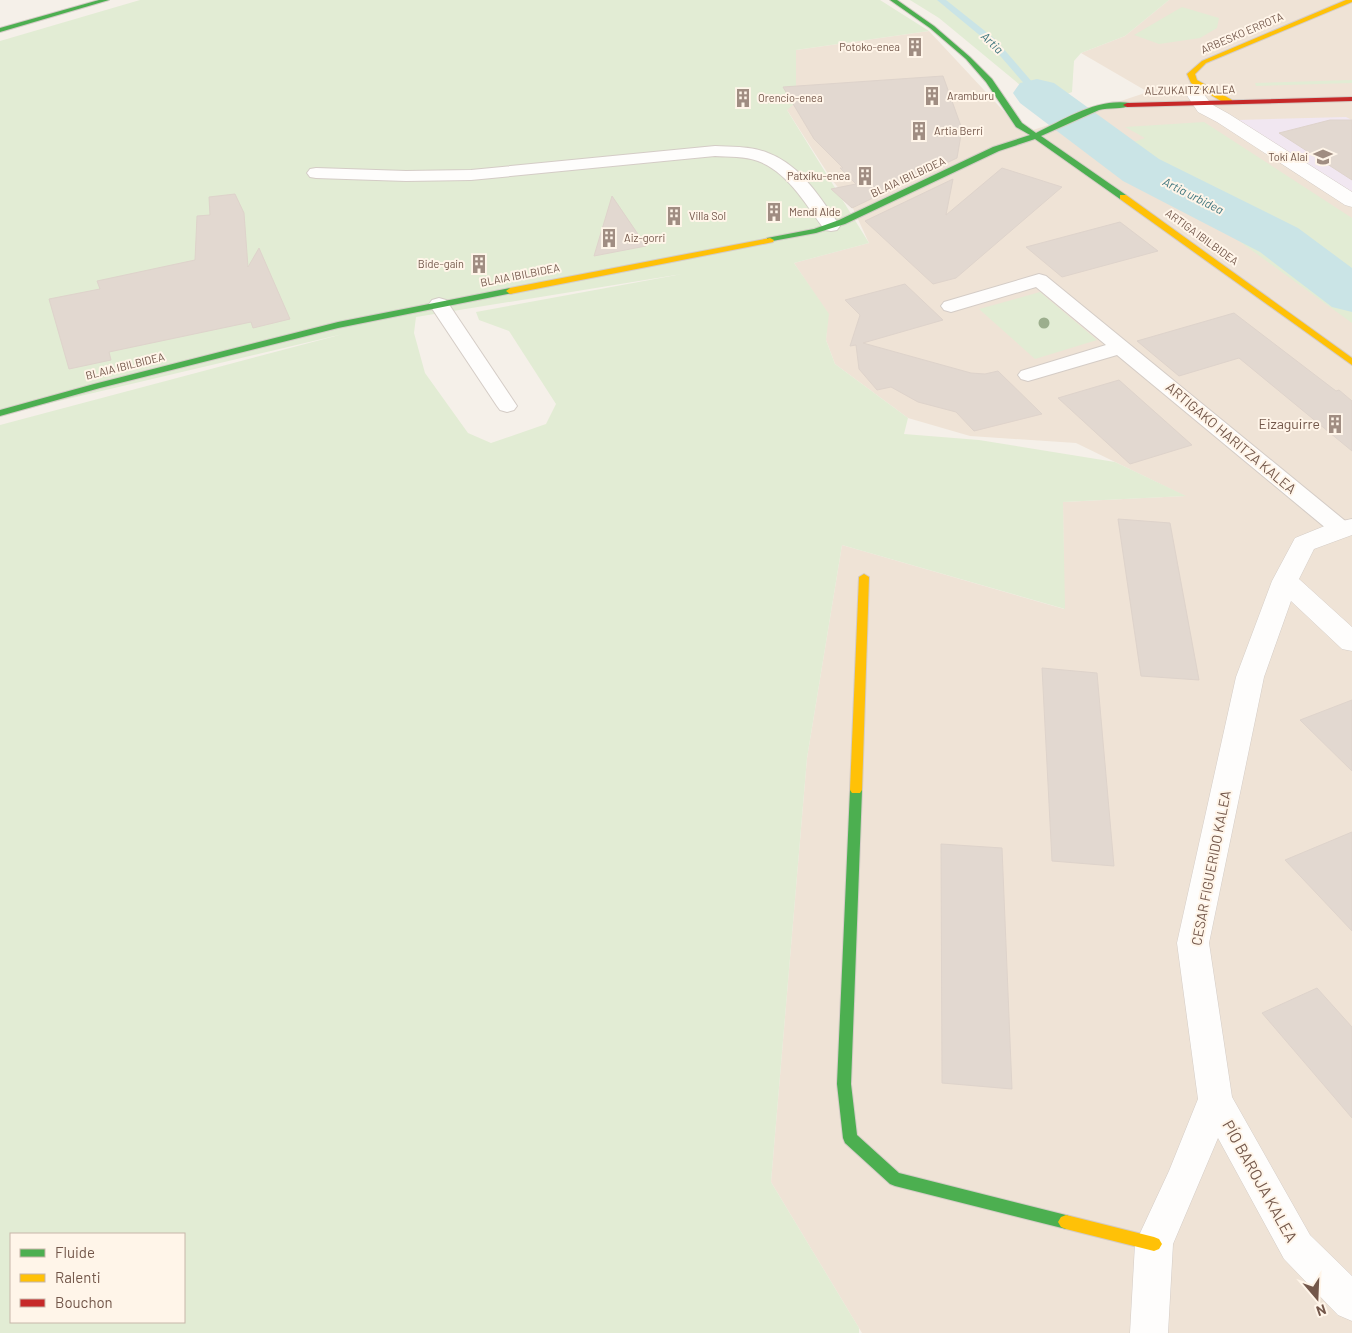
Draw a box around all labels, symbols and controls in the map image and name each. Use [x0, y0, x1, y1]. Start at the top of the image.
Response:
street label: ARBESKO ERROTA [1199, 9, 1285, 56]
water label: Artia [979, 29, 1007, 56]
building icon: Potoko-enea [904, 36, 926, 58]
place label: Potoko-enea [839, 40, 900, 53]
street label: ALZUKAITZ KALEA [1145, 82, 1236, 97]
building icon: Aramburu [921, 85, 943, 107]
building icon: Orencio-enea [732, 87, 754, 109]
place label: Aramburu [947, 89, 994, 102]
place label: Orencio-enea [758, 91, 823, 104]
building icon: Artia Berri [908, 120, 930, 142]
place label: Artia Berri [934, 124, 983, 137]
school or university icon: Toki Alai [1312, 146, 1334, 168]
place label: Toki Alai [1268, 150, 1308, 163]
street label: BLAIA IBILBIDEA [868, 153, 947, 199]
building icon: Patxiku-enea [854, 165, 876, 187]
place label: Patxiku-enea [787, 169, 850, 182]
water label: Artia urbidea [1161, 174, 1226, 216]
building icon: Mendi Alde [763, 201, 785, 223]
building icon: Villa Sol [663, 205, 685, 227]
place label: Mendi Alde [789, 205, 841, 218]
street label: ARTIGA IBILBIDEA [1163, 206, 1241, 268]
place label: Villa Sol [689, 209, 726, 222]
building icon: Aiz-gorri [598, 227, 620, 249]
place label: Aiz-gorri [624, 231, 666, 244]
building icon: Bide-gain [468, 253, 490, 275]
place label: Bide-gain [418, 257, 464, 270]
street label: BLAIA IBILBIDEA [479, 260, 561, 289]
street label: BLAIA IBILBIDEA [84, 349, 166, 382]
street label: ARTIGAKO HARITZA KALEA [1163, 378, 1300, 497]
building icon: Eizaguirre [1324, 413, 1346, 435]
place label: Eizaguirre [1258, 415, 1320, 432]
street label: CESAR FIGUERIDO KALEA [1187, 789, 1234, 947]
street label: PÍO BAROJA KALEA [1219, 1116, 1302, 1245]
legend [10, 1233, 185, 1323]
text: Fluide [55, 1243, 95, 1261]
text: Ralenti [55, 1268, 101, 1286]
north arrow [1292, 1273, 1342, 1323]
text: Bouchon [55, 1293, 113, 1311]
text: N [1314, 1301, 1329, 1320]

